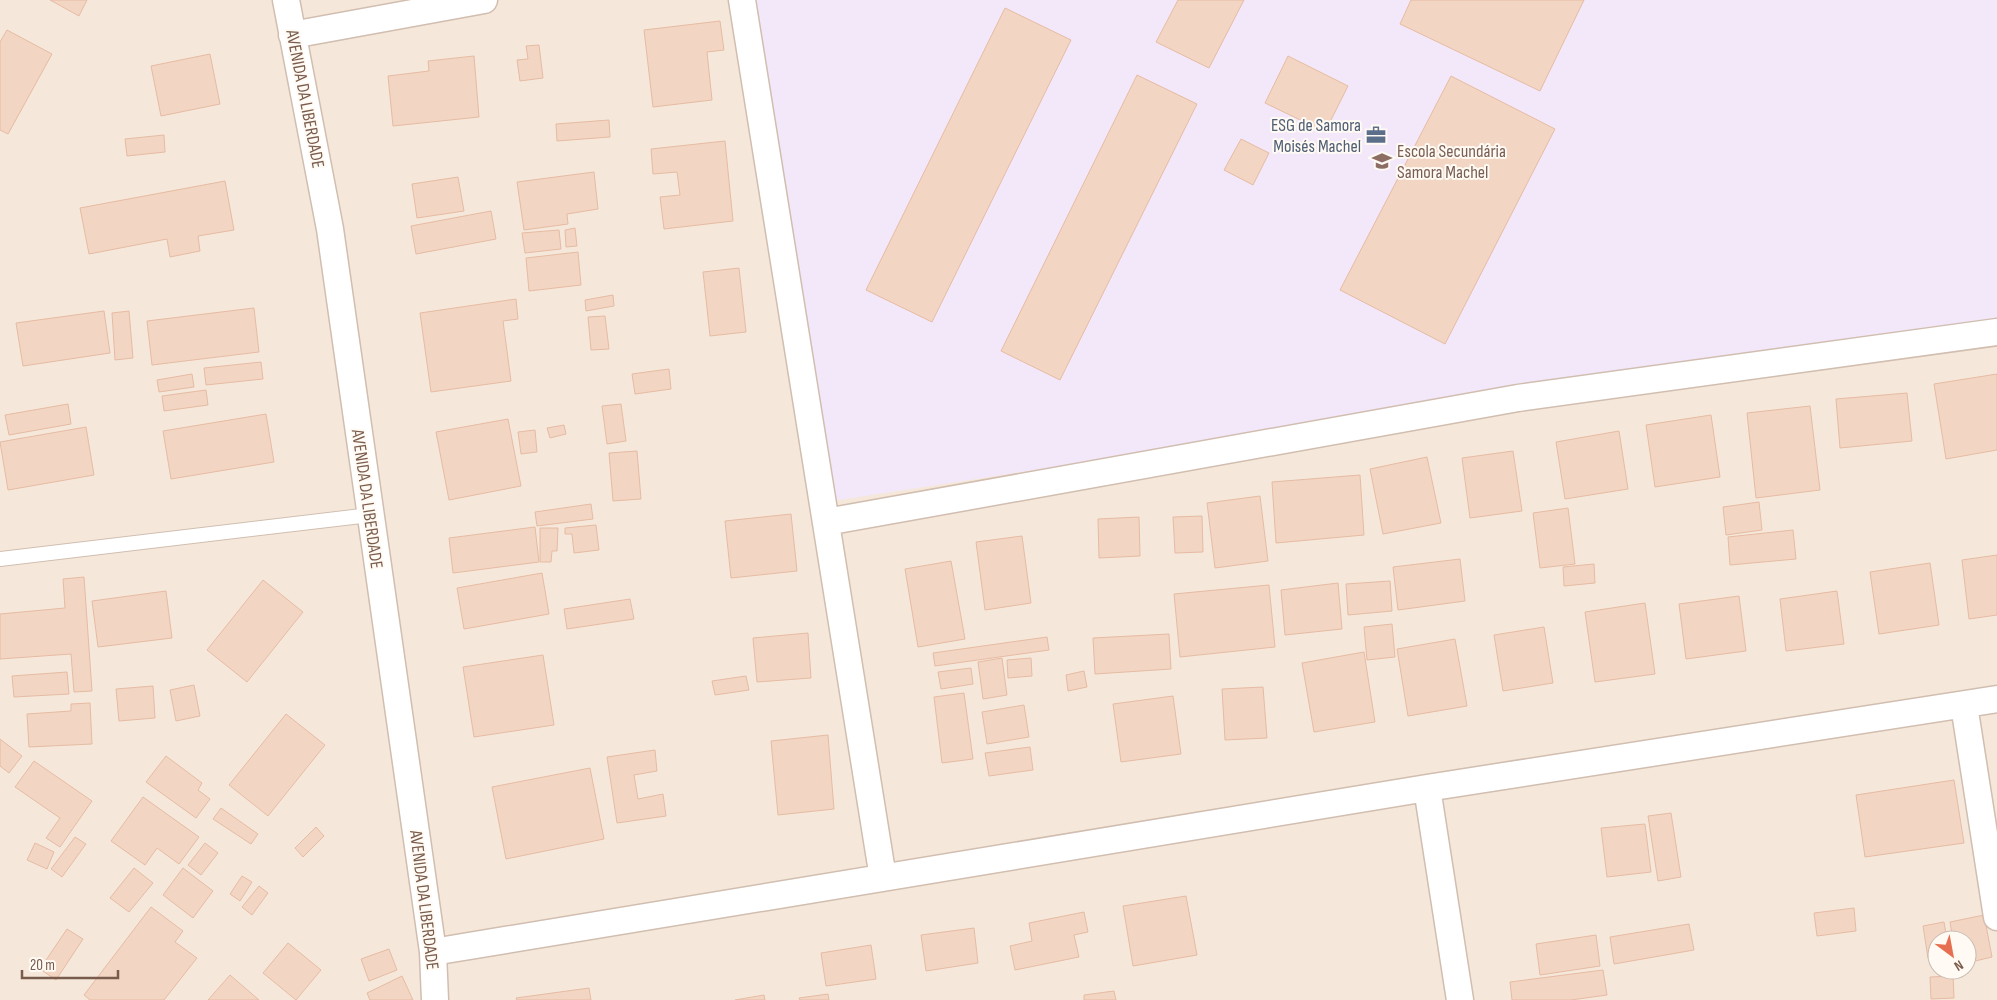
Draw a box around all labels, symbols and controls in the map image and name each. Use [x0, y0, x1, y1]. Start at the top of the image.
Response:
street label: AVENIDA DA LIBERDADE [281, 27, 329, 170]
place label: ESG de Samora Moisés Machel [1271, 115, 1361, 157]
office icon: ESG de Samora Moisés Machel [1365, 124, 1387, 146]
place label: Escola Secundária Samora Machel [1397, 141, 1506, 183]
school or university icon: Escola Secundária Samora Machel [1371, 150, 1393, 172]
street label: AVENIDA DA LIBERDADE [347, 427, 387, 570]
street label: AVENIDA DA LIBERDADE [405, 828, 443, 971]
north arrow [1927, 930, 1977, 980]
scale bar [22, 948, 119, 980]
text: 20 m [30, 956, 55, 975]
text: N [1951, 956, 1966, 975]

